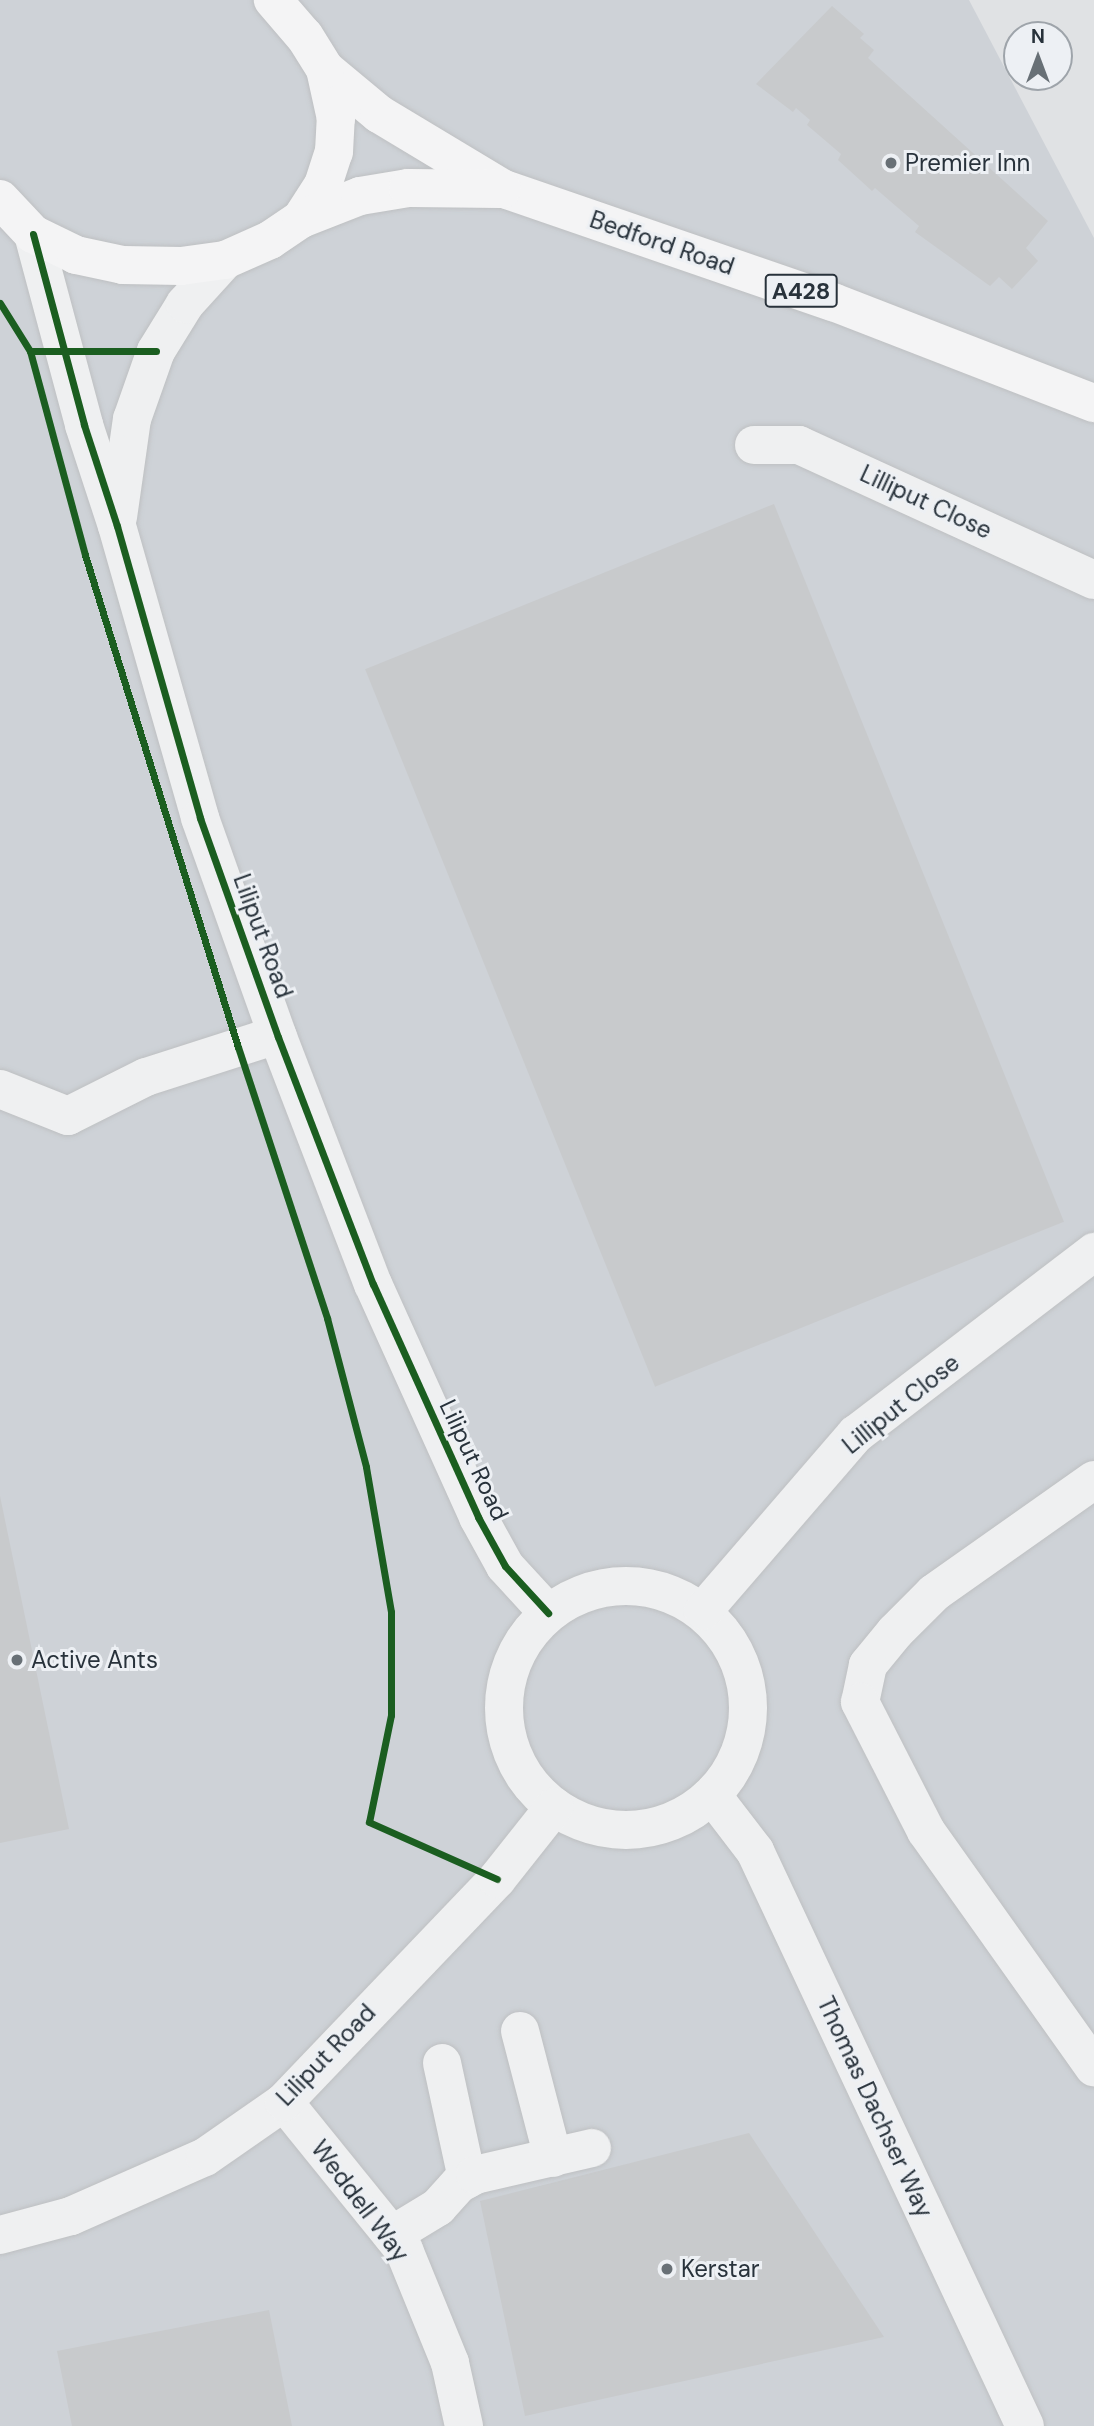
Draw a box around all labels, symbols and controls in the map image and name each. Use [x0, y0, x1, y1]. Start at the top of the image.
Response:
north arrow [1003, 21, 1073, 91]
text: N [1031, 24, 1045, 49]
place label: Premier Inn [905, 149, 1030, 177]
marker: Premier Inn [883, 155, 899, 171]
street label: Bedford Road [586, 205, 738, 281]
road number: A428 [764, 272, 838, 310]
street label: Lilliput Close [856, 459, 996, 545]
street label: Liliput Road [227, 870, 299, 1002]
street label: Lilliput Close [837, 1348, 965, 1460]
street label: Liliput Road [433, 1395, 515, 1525]
place label: Active Ants [31, 1646, 158, 1674]
marker: Active Ants [9, 1652, 25, 1668]
street label: Thomas Dachser Way [811, 1992, 939, 2222]
street label: Liliput Road [271, 1998, 381, 2112]
street label: Weddell Way [305, 2135, 415, 2267]
place label: Kerstar [681, 2255, 760, 2283]
marker: Kerstar [659, 2261, 675, 2277]

